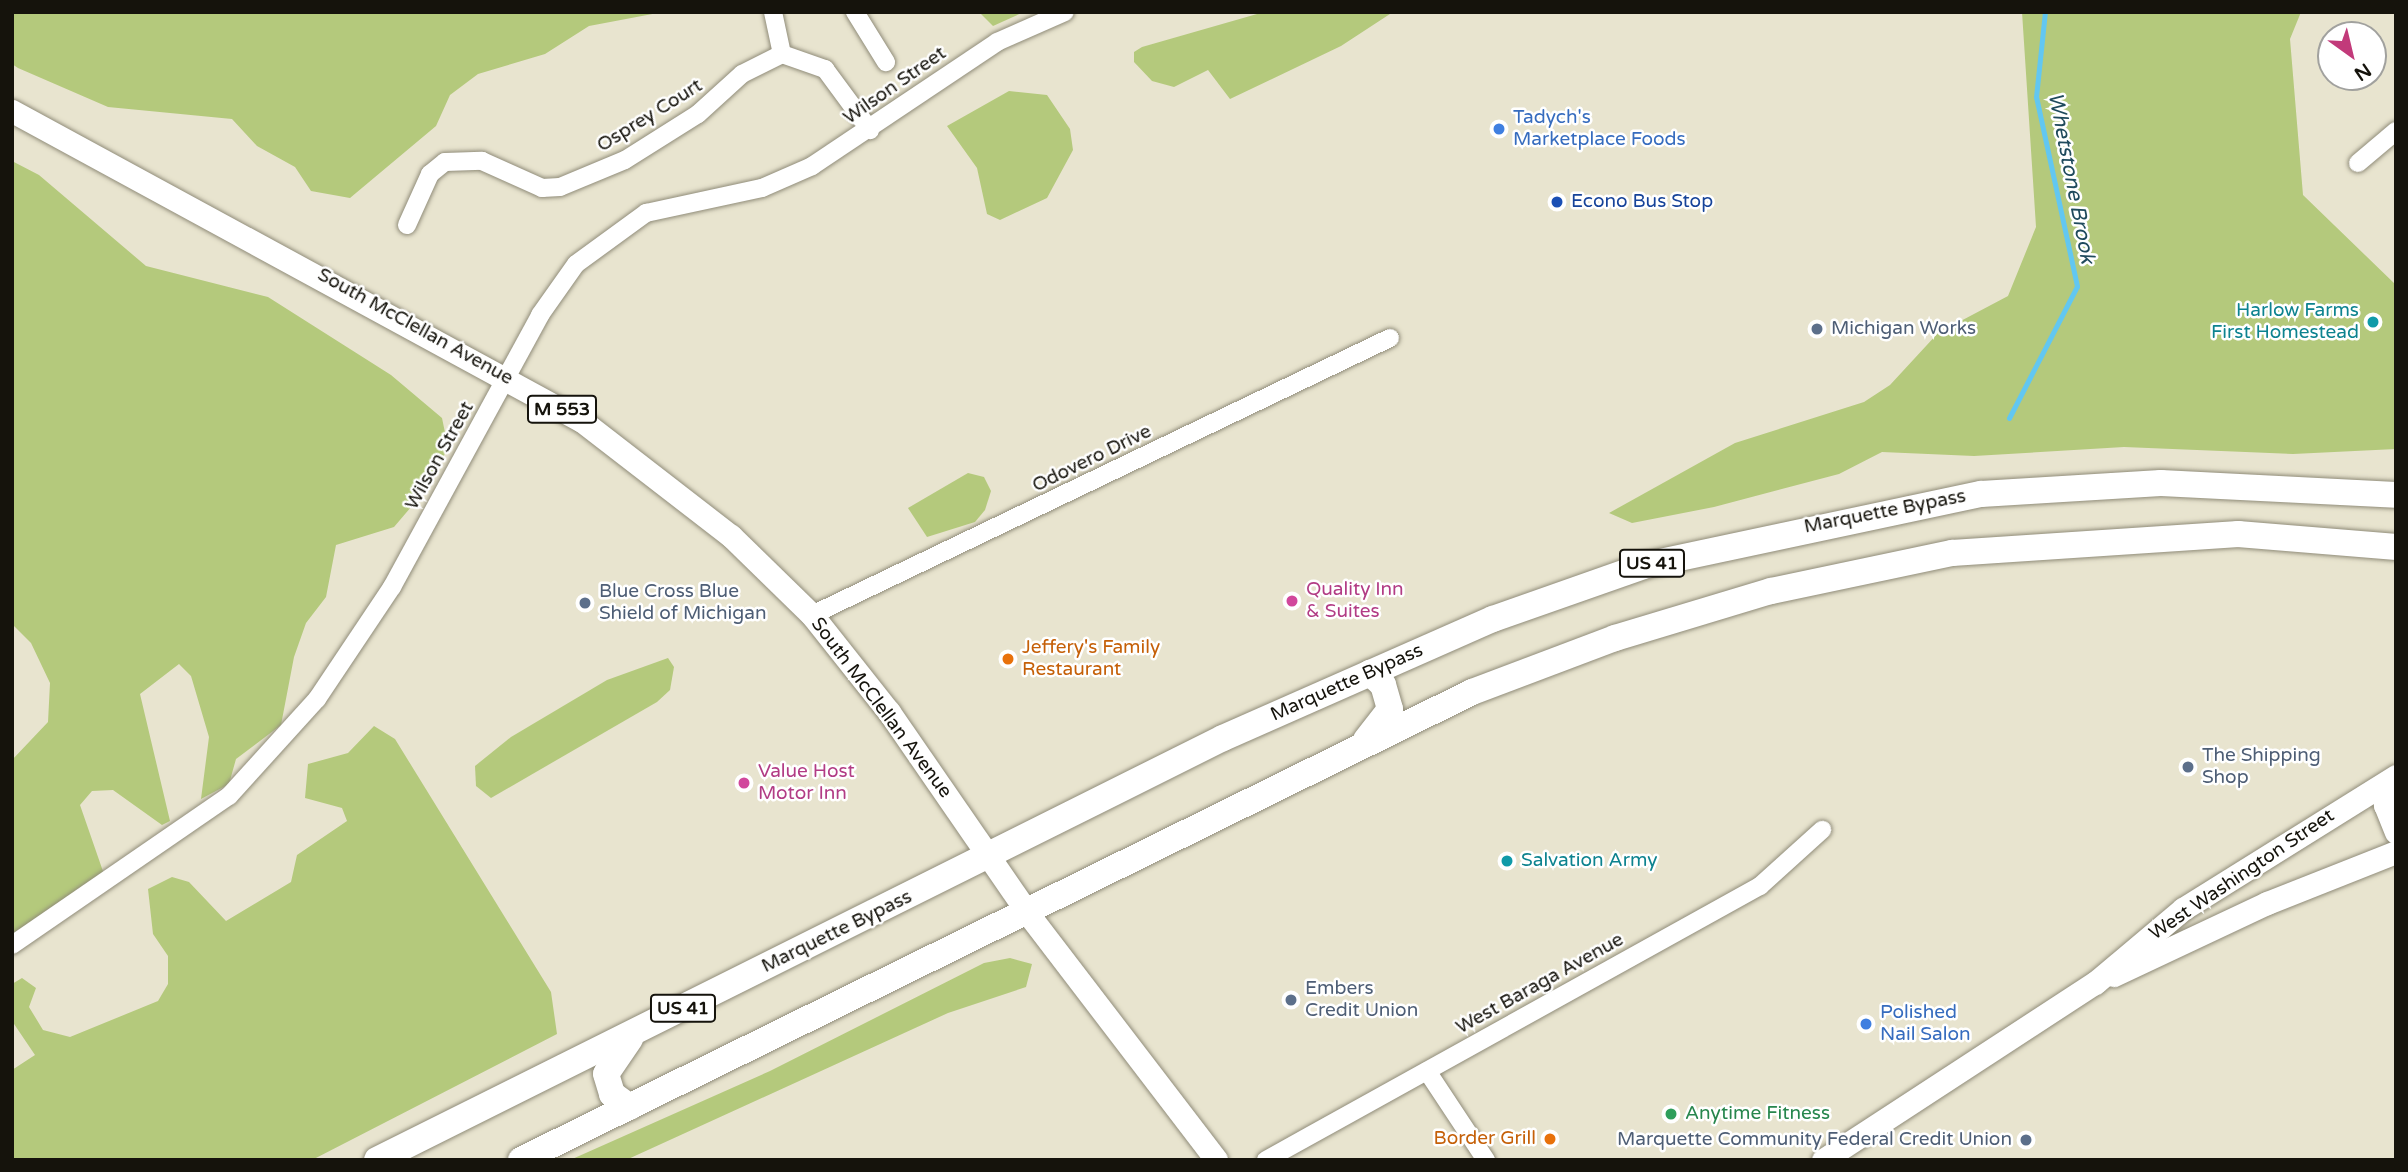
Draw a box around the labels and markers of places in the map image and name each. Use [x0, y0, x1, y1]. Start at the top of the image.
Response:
place label: Tadych's Marketplace Foods [1513, 107, 1686, 151]
marker: Tadych's Marketplace Foods [1491, 121, 1507, 137]
place label: Econo Bus Stop [1571, 191, 1713, 213]
marker: Econo Bus Stop [1549, 194, 1565, 210]
place label: Harlow Farms First Homestead [2211, 300, 2359, 344]
marker: Harlow Farms First Homestead [2365, 314, 2381, 330]
place label: Michigan Works [1831, 318, 1976, 340]
marker: Michigan Works [1809, 321, 1825, 337]
place label: Quality Inn & Suites [1306, 579, 1404, 623]
place label: Blue Cross Blue Shield of Michigan [599, 581, 766, 625]
marker: Quality Inn & Suites [1284, 593, 1300, 609]
marker: Blue Cross Blue Shield of Michigan [577, 595, 593, 611]
place label: Jeffery's Family Restaurant [1022, 637, 1160, 681]
marker: Jeffery's Family Restaurant [1000, 651, 1016, 667]
place label: The Shipping Shop [2202, 745, 2321, 789]
marker: The Shipping Shop [2180, 759, 2196, 775]
place label: Value Host Motor Inn [758, 761, 855, 805]
marker: Value Host Motor Inn [736, 775, 752, 791]
place label: Salvation Army [1521, 850, 1657, 872]
marker: Salvation Army [1499, 853, 1515, 869]
place label: Embers Credit Union [1305, 978, 1418, 1022]
marker: Embers Credit Union [1283, 992, 1299, 1008]
place label: Polished Nail Salon [1880, 1002, 1971, 1046]
marker: Polished Nail Salon [1858, 1016, 1874, 1032]
place label: Anytime Fitness [1685, 1103, 1830, 1125]
marker: Anytime Fitness [1663, 1106, 1679, 1122]
place label: Border Grill [1434, 1128, 1536, 1150]
place label: Marquette Community Federal Credit Union [1617, 1129, 2012, 1151]
marker: Border Grill [1542, 1131, 1558, 1147]
marker: Marquette Community Federal Credit Union [2018, 1132, 2034, 1148]

